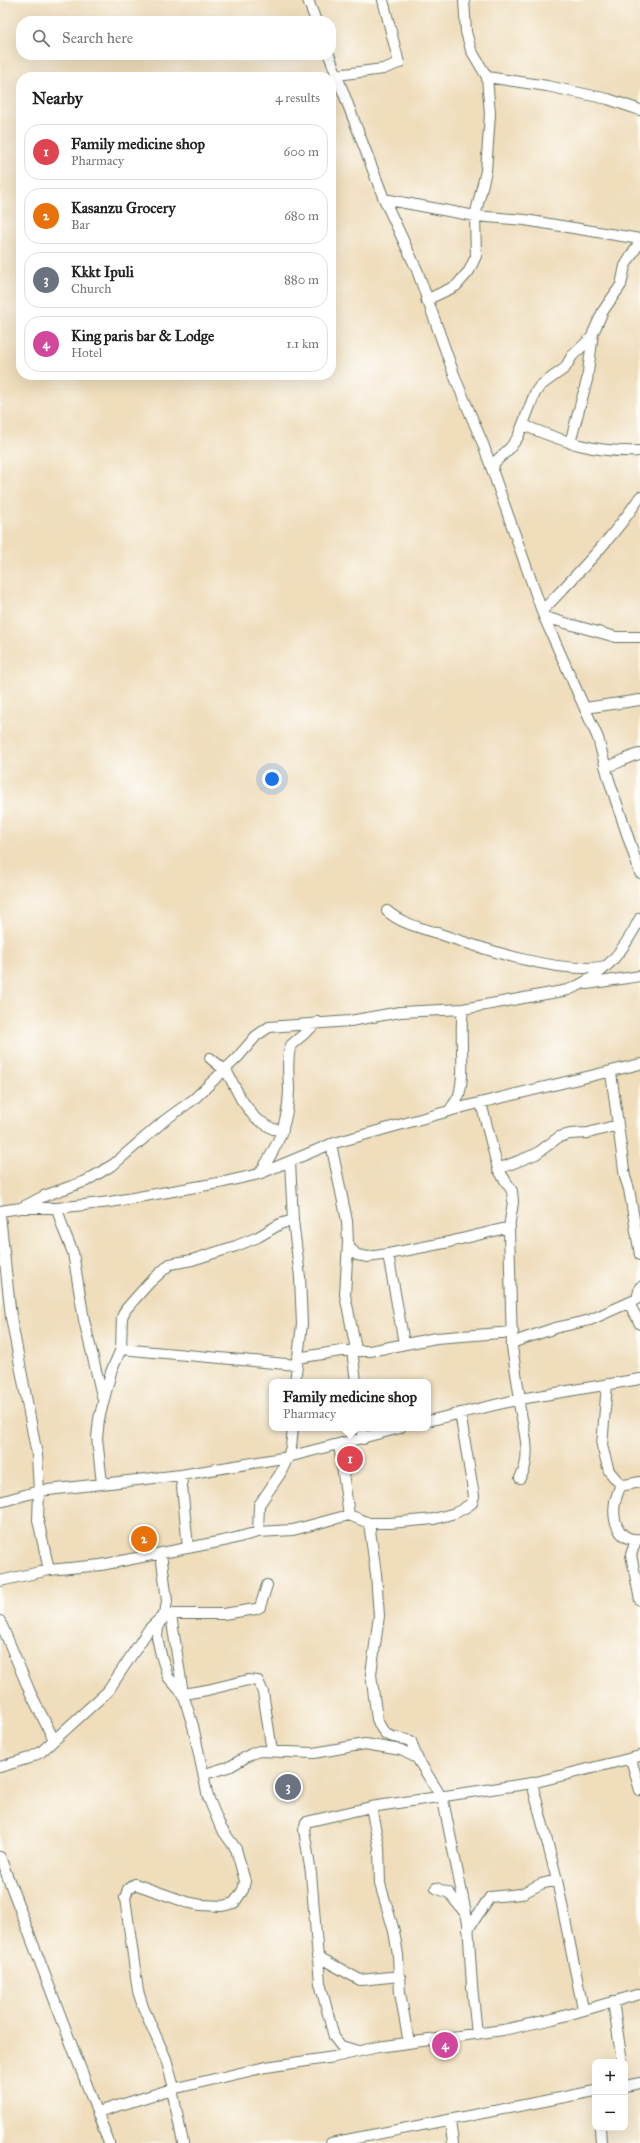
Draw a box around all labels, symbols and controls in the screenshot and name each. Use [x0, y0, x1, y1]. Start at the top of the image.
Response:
search box [16, 16, 336, 60]
icon: search [30, 27, 52, 49]
text: Search here [62, 29, 133, 47]
text: Nearby [32, 88, 83, 109]
text: 4 results [275, 90, 320, 106]
text: Family medicine shop [71, 135, 205, 153]
text: 1 [43, 144, 49, 160]
text: 600 m [283, 144, 319, 160]
text: Pharmacy [71, 153, 124, 169]
text: Kasanzu Grocery [71, 199, 175, 217]
text: 2 [43, 208, 49, 224]
text: 680 m [284, 208, 319, 224]
text: Bar [71, 217, 90, 233]
text: Kkkt Ipuli [71, 263, 134, 281]
text: 3 [43, 272, 49, 288]
text: 880 m [284, 272, 319, 288]
text: Church [71, 281, 111, 297]
text: King paris bar & Lodge [71, 327, 214, 345]
text: 4 [42, 336, 50, 352]
text: 1.1 km [286, 336, 319, 352]
text: Hotel [71, 345, 102, 361]
your location [262, 769, 282, 789]
popup [269, 1379, 431, 1431]
text: Family medicine shop [283, 1388, 417, 1406]
text: Pharmacy [283, 1406, 336, 1422]
pin: 1 [337, 1444, 363, 1474]
pin: 2 [131, 1524, 157, 1554]
pin: 3 [275, 1772, 301, 1802]
pin: 4 [432, 2030, 458, 2060]
map controls [592, 2059, 628, 2131]
button: + [592, 2059, 628, 2095]
button: − [592, 2095, 628, 2131]

